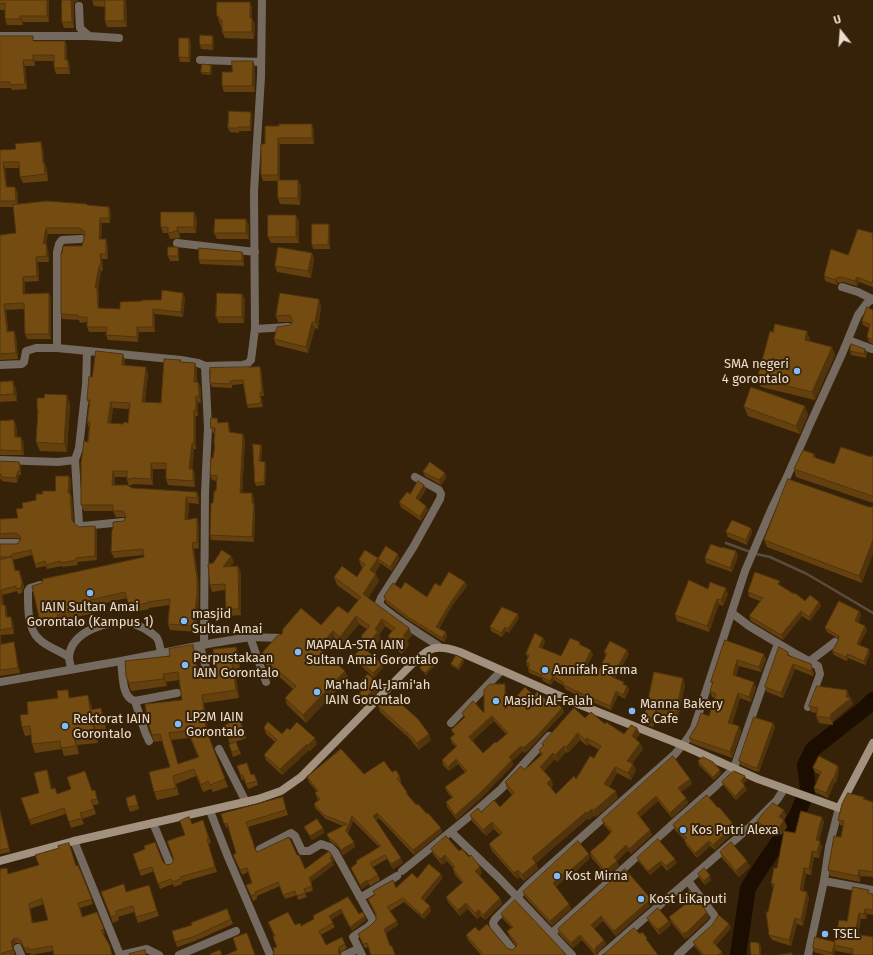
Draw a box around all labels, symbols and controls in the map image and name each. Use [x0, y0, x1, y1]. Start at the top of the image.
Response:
north arrow [821, 12, 861, 52]
text: U [832, 13, 843, 27]
place label: SMA negeri 4 gorontalo [722, 356, 789, 387]
marker: SMA negeri 4 gorontalo [792, 366, 802, 376]
marker: IAIN Sultan Amai Gorontalo (Kampus 1) [85, 588, 95, 598]
place label: IAIN Sultan Amai Gorontalo (Kampus 1) [27, 599, 153, 630]
place label: masjid Sultan Amai [192, 606, 263, 637]
marker: masjid Sultan Amai [179, 616, 189, 626]
place label: MAPALA-STA IAIN Sultan Amai Gorontalo [306, 637, 438, 668]
marker: MAPALA-STA IAIN Sultan Amai Gorontalo [293, 647, 303, 657]
place label: Perpustakaan IAIN Gorontalo [193, 650, 279, 681]
marker: Perpustakaan IAIN Gorontalo [180, 660, 190, 670]
place label: Annifah Farma [553, 662, 637, 678]
marker: Annifah Farma [540, 665, 550, 675]
place label: Ma'had Al-Jami'ah IAIN Gorontalo [325, 677, 430, 708]
marker: Ma'had Al-Jami'ah IAIN Gorontalo [312, 687, 322, 697]
place label: Masjid Al-Falah [504, 693, 593, 709]
marker: Masjid Al-Falah [491, 696, 501, 706]
place label: Manna Bakery & Cafe [640, 696, 723, 727]
marker: Manna Bakery & Cafe [627, 706, 637, 716]
place label: LP2M IAIN Gorontalo [186, 709, 245, 740]
place label: Rektorat IAIN Gorontalo [73, 711, 150, 742]
marker: LP2M IAIN Gorontalo [173, 719, 183, 729]
marker: Rektorat IAIN Gorontalo [60, 721, 70, 731]
place label: Kos Putri Alexa [691, 822, 779, 838]
marker: Kos Putri Alexa [678, 825, 688, 835]
place label: Kost Mirna [565, 868, 628, 884]
marker: Kost Mirna [552, 871, 562, 881]
place label: Kost LiKaputi [649, 891, 727, 907]
marker: Kost LiKaputi [636, 894, 646, 904]
place label: TSEL [833, 926, 860, 942]
marker: TSEL [820, 929, 830, 939]

